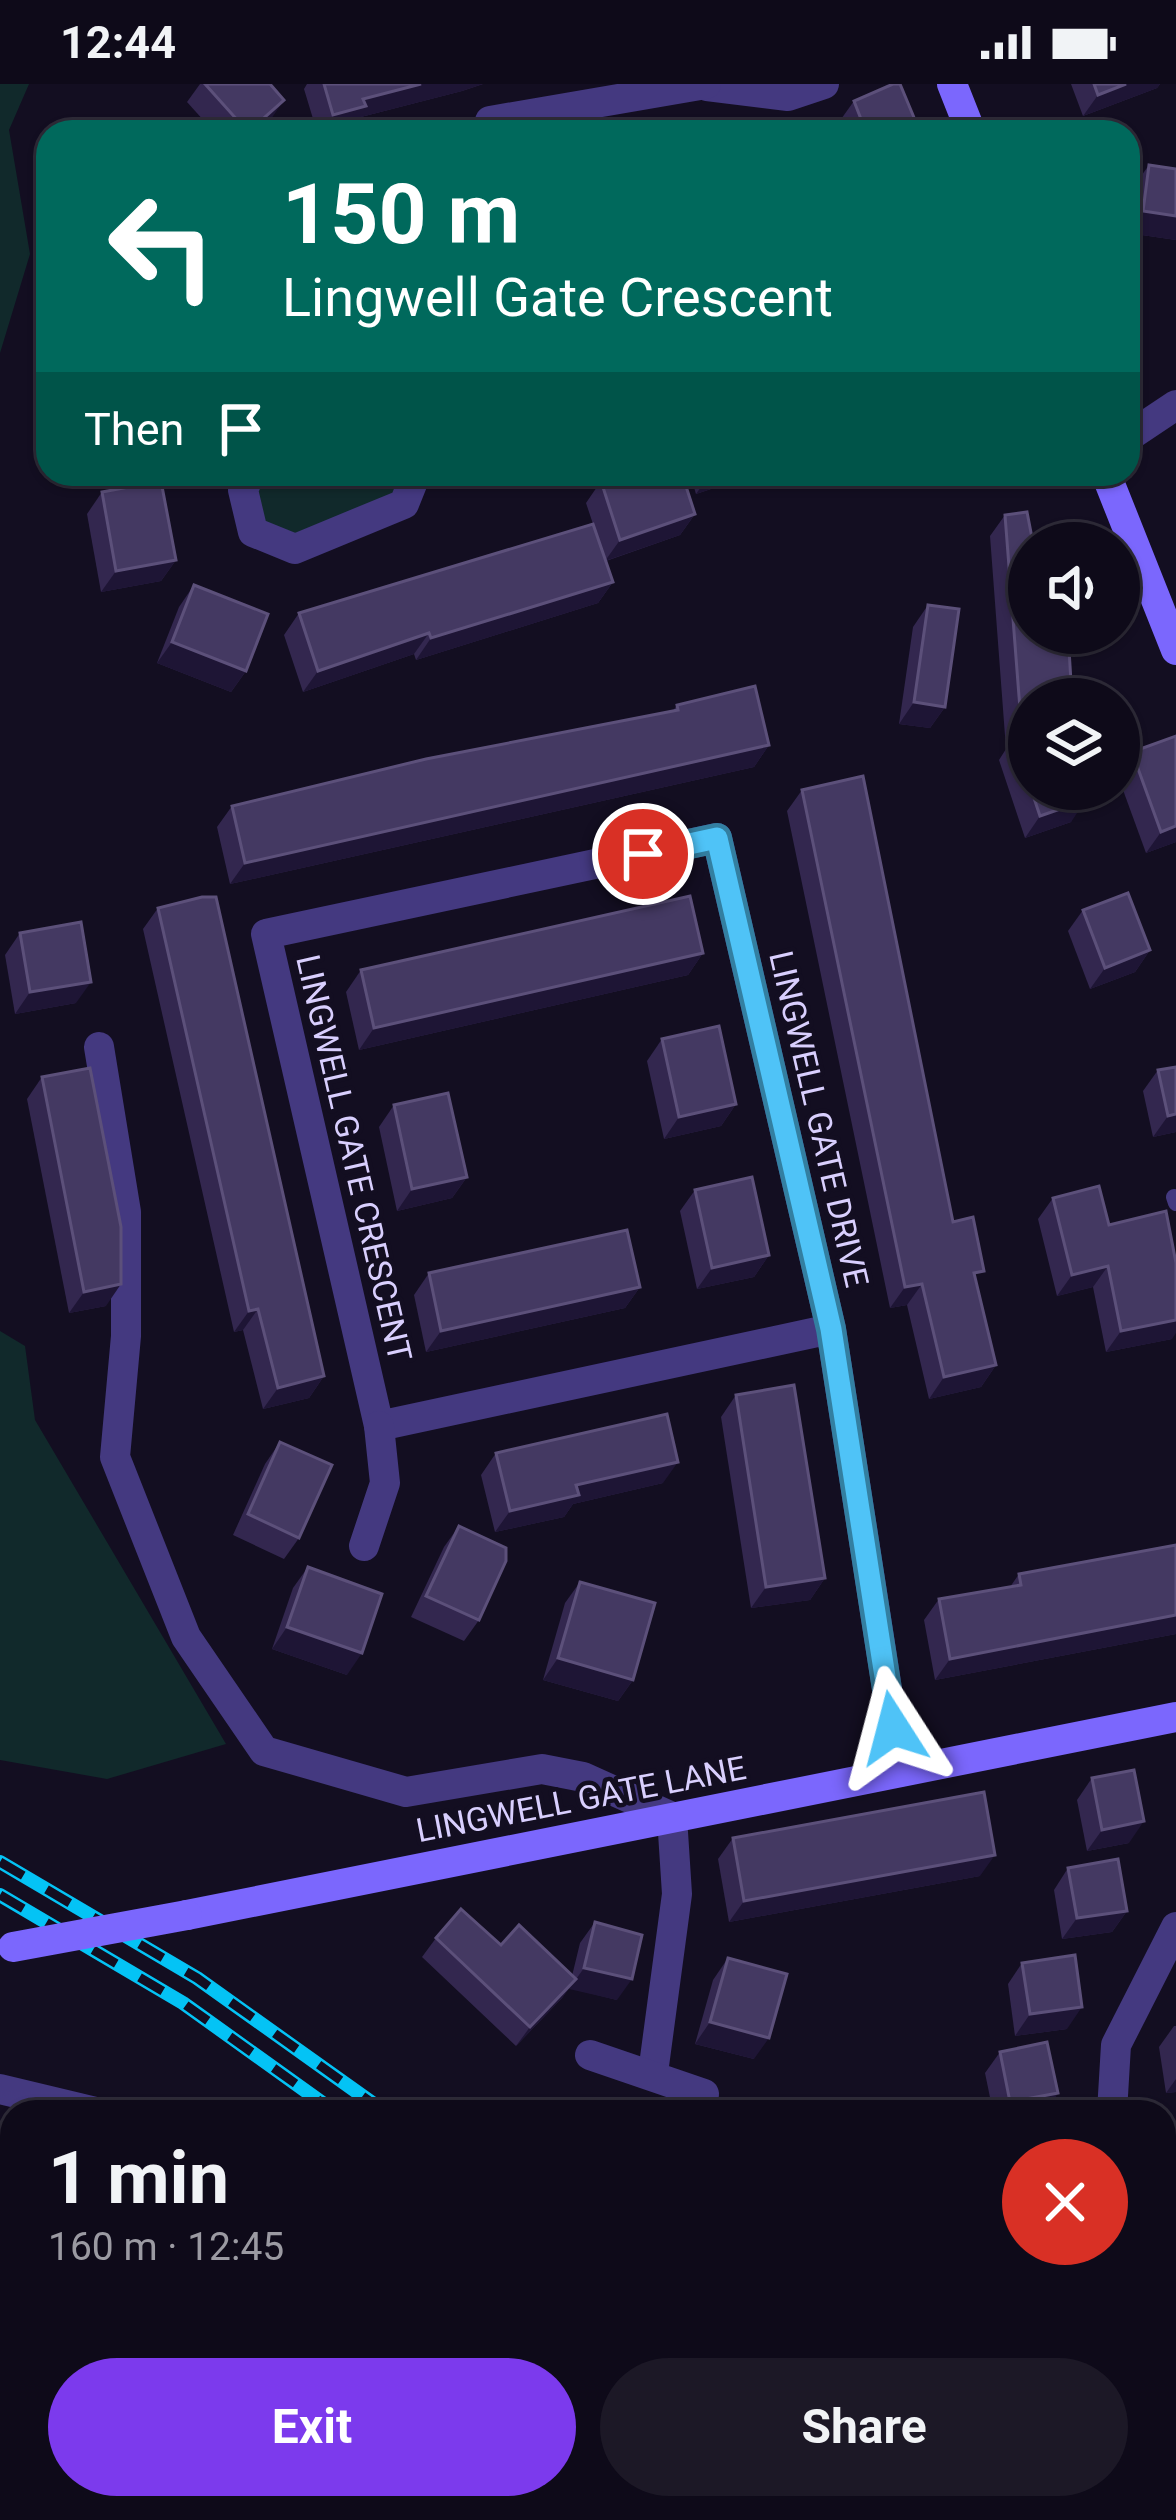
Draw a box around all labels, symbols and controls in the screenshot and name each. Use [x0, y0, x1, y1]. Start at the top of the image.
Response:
text: 12:44 [60, 16, 176, 69]
text: 150 m [282, 165, 520, 264]
icon: left [84, 168, 240, 324]
text: Lingwell Gate Crescent [282, 266, 833, 329]
icon: arrive [208, 396, 274, 462]
text: Then [84, 403, 184, 456]
map controls [1008, 522, 1140, 810]
button: sound [1008, 522, 1140, 654]
button: layers [1008, 678, 1140, 810]
pin [592, 803, 694, 905]
icon: arrive [610, 821, 676, 887]
street label: LINGWELL GATE DRIVE [761, 947, 877, 1291]
street label: LINGWELL GATE CRESCENT [288, 951, 420, 1365]
position arrow [830, 1665, 956, 1791]
street label: LINGWELL GATE LANE [413, 1748, 749, 1850]
text: 1 min [48, 2136, 229, 2221]
button: close [1002, 2139, 1128, 2265]
text: 160 m · 12:45 [48, 2224, 284, 2270]
button: Exit [48, 2358, 576, 2496]
button: Share [600, 2358, 1128, 2496]

